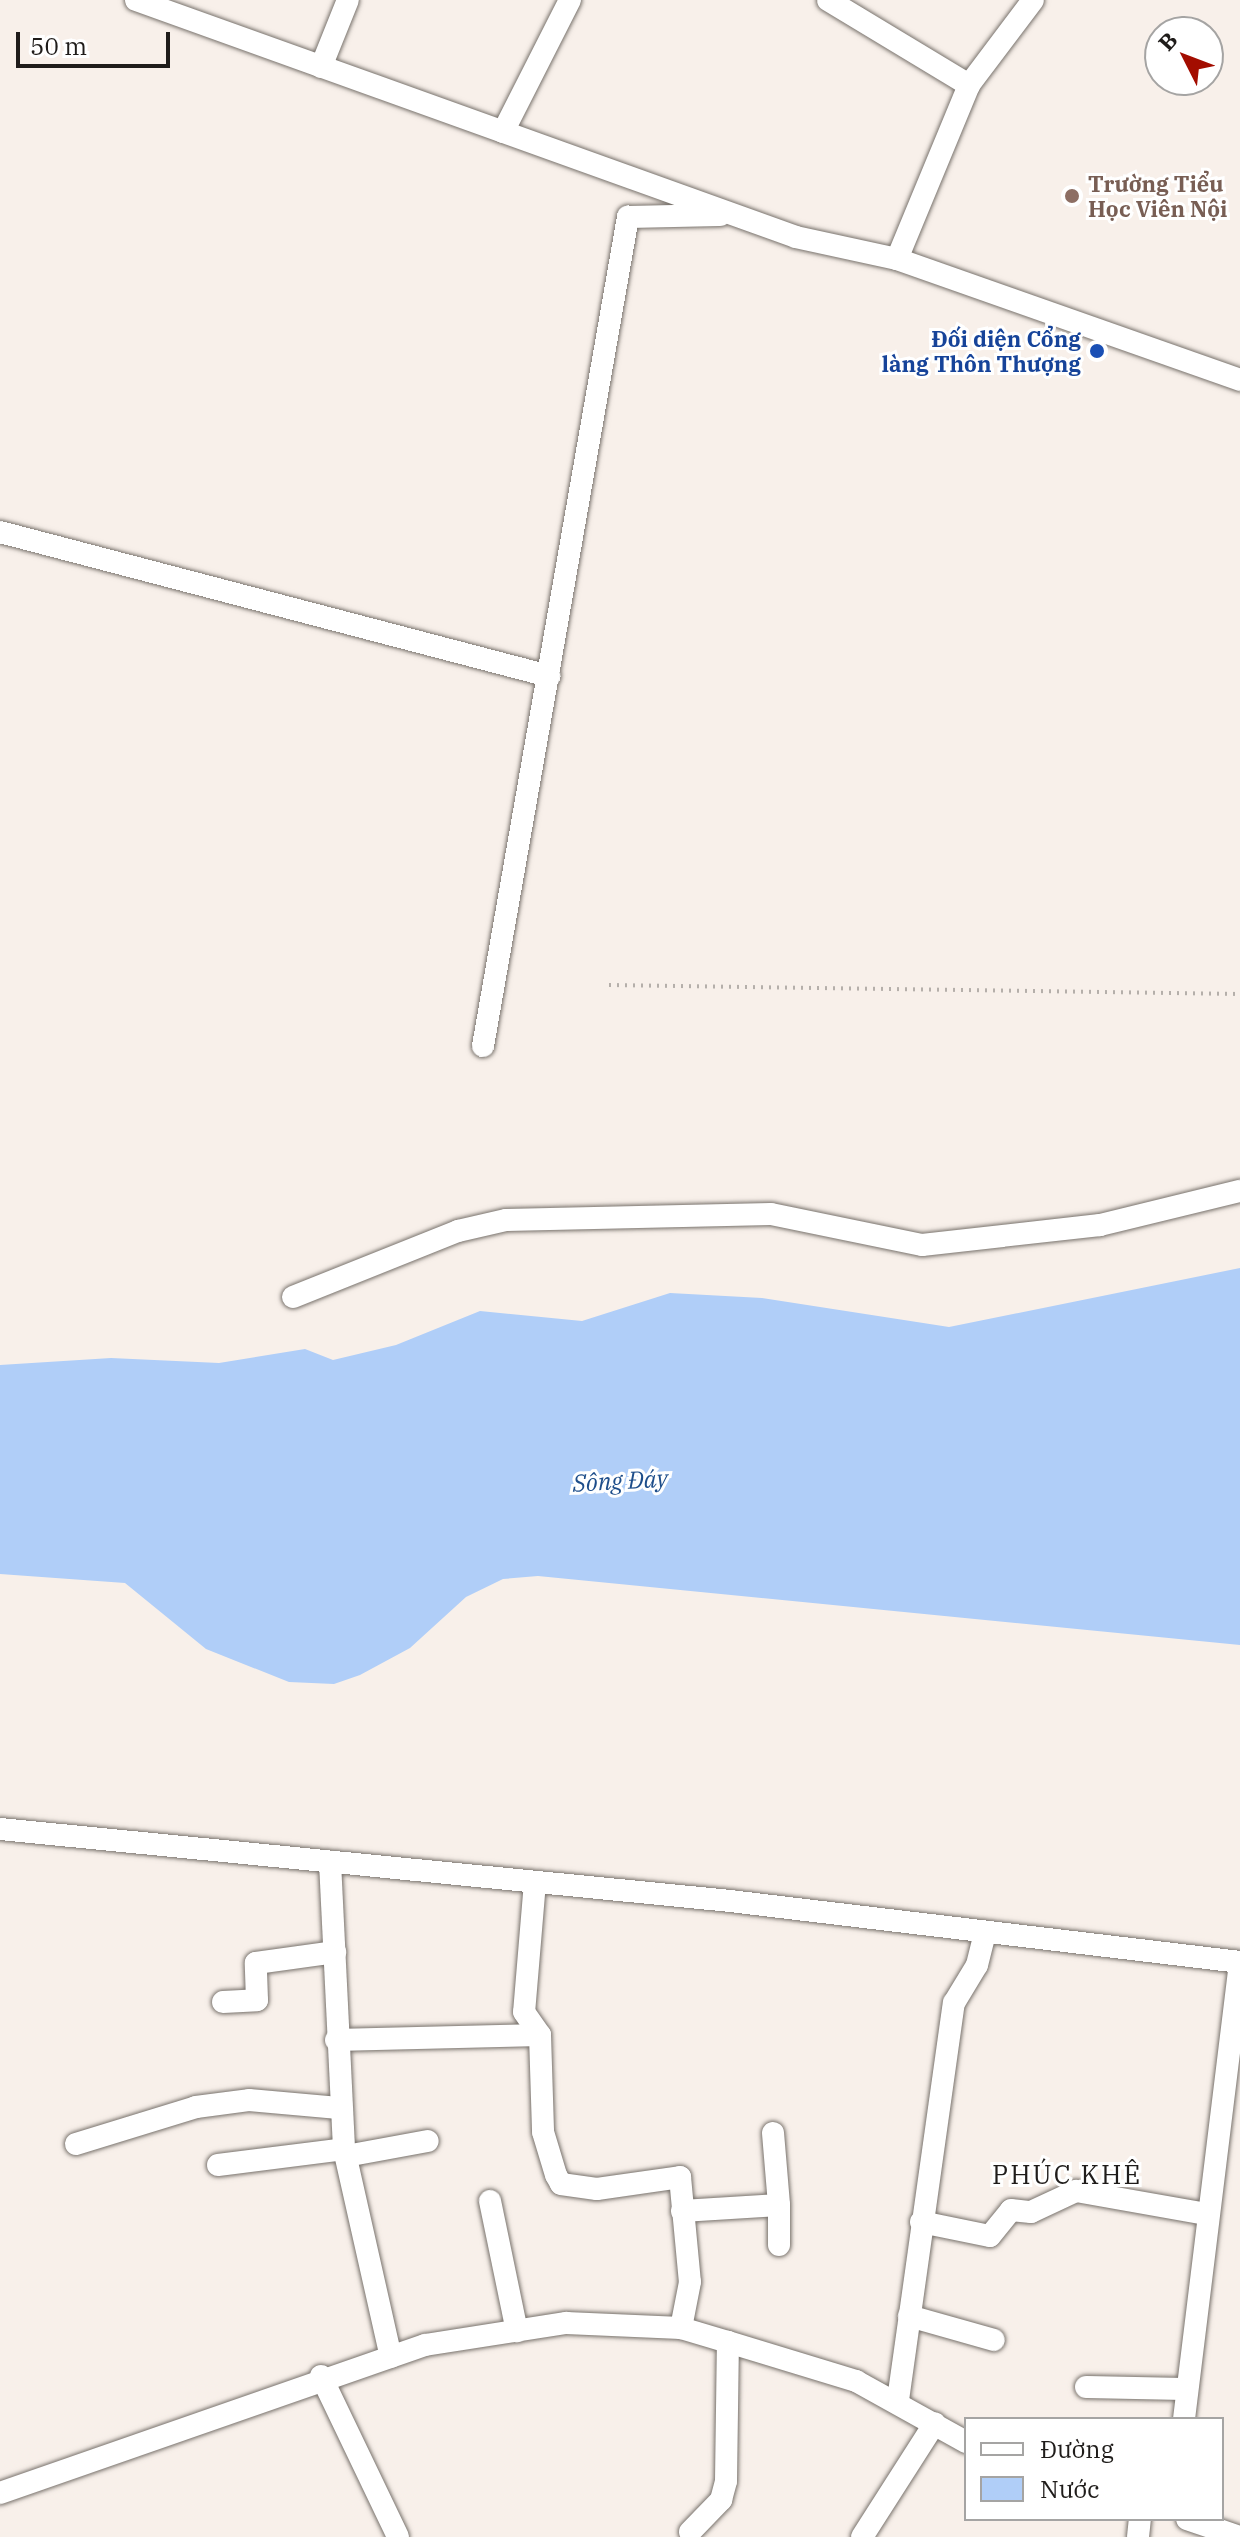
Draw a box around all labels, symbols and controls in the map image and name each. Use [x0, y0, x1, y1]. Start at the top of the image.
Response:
scale bar [20, 16, 174, 66]
north arrow [1144, 16, 1224, 96]
text: B [1151, 25, 1183, 56]
text: 50 m [30, 30, 87, 62]
place label: Trường Tiểu Học Viên Nội [1088, 170, 1227, 222]
marker: Trường Tiểu Học Viên Nội [1063, 187, 1081, 205]
place label: Đối diện Cổng làng Thôn Thượng [882, 325, 1081, 376]
marker: Đối diện Cổng làng Thôn Thượng [1088, 342, 1106, 360]
water label: Sông Đáy [572, 1464, 668, 1498]
district label: PHÚC KHÊ [992, 2159, 1142, 2191]
legend [964, 2417, 1224, 2521]
text: Đường [1040, 2433, 1114, 2465]
text: Nước [1040, 2473, 1100, 2505]

